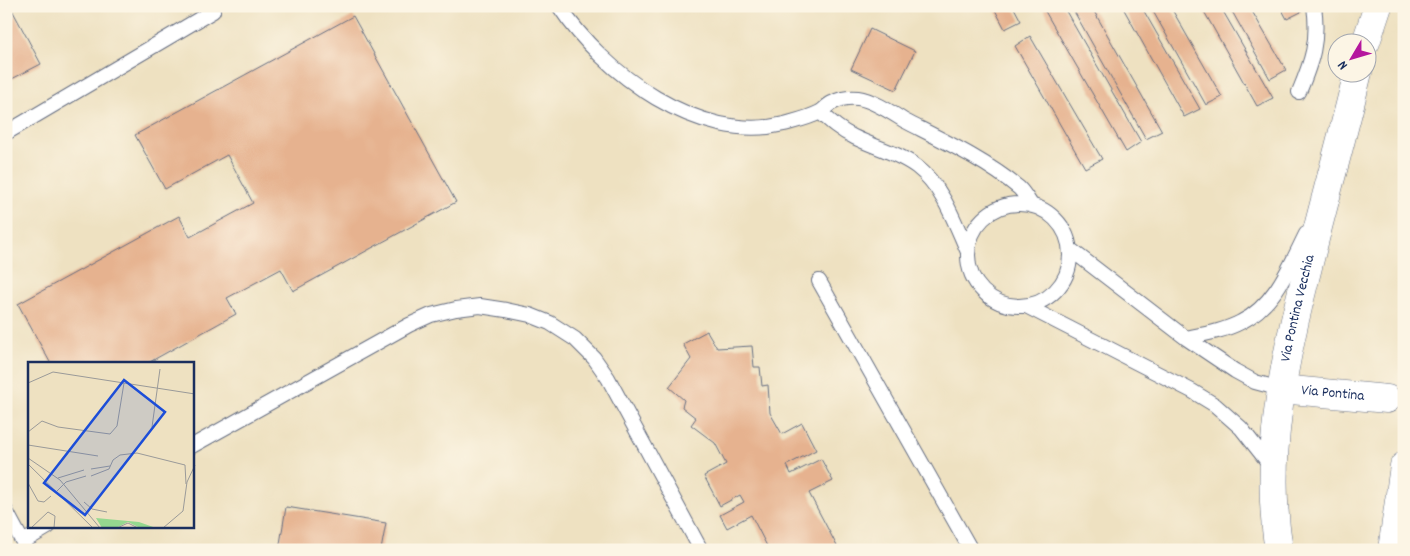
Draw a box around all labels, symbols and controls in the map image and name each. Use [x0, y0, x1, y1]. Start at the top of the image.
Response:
north arrow [1328, 32, 1378, 82]
text: N [1333, 56, 1353, 74]
street label: Via Pontina Vecchia [1275, 252, 1322, 364]
inset map [28, 362, 194, 528]
street label: Via Pontina [1300, 380, 1366, 408]

